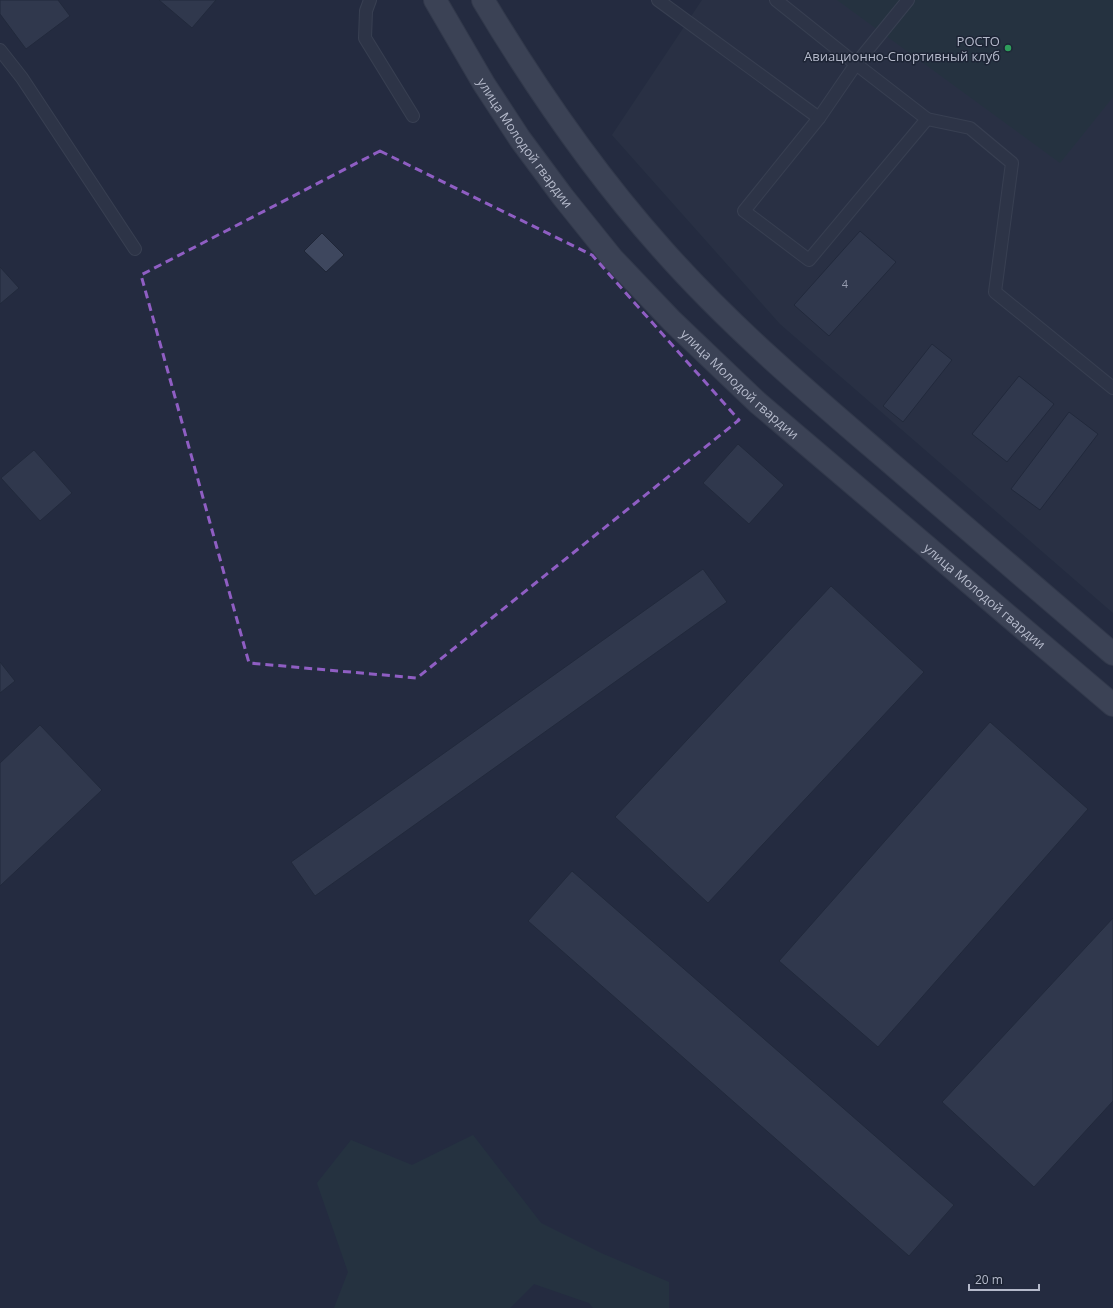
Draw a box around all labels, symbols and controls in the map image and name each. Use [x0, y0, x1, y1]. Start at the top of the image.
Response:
place label: РОСТО Авиационно-Спортивный клуб [804, 32, 1000, 65]
marker: РОСТО Авиационно-Спортивный клуб [1003, 43, 1013, 53]
street label: улица Молодой гвардии [473, 74, 577, 211]
house number: 4 [842, 276, 849, 291]
street label: улица Молодой гвардии [677, 325, 803, 443]
street label: улица Молодой гвардии [920, 539, 1050, 653]
scale bar [969, 1266, 1039, 1292]
text: 20 m [975, 1271, 1003, 1288]

